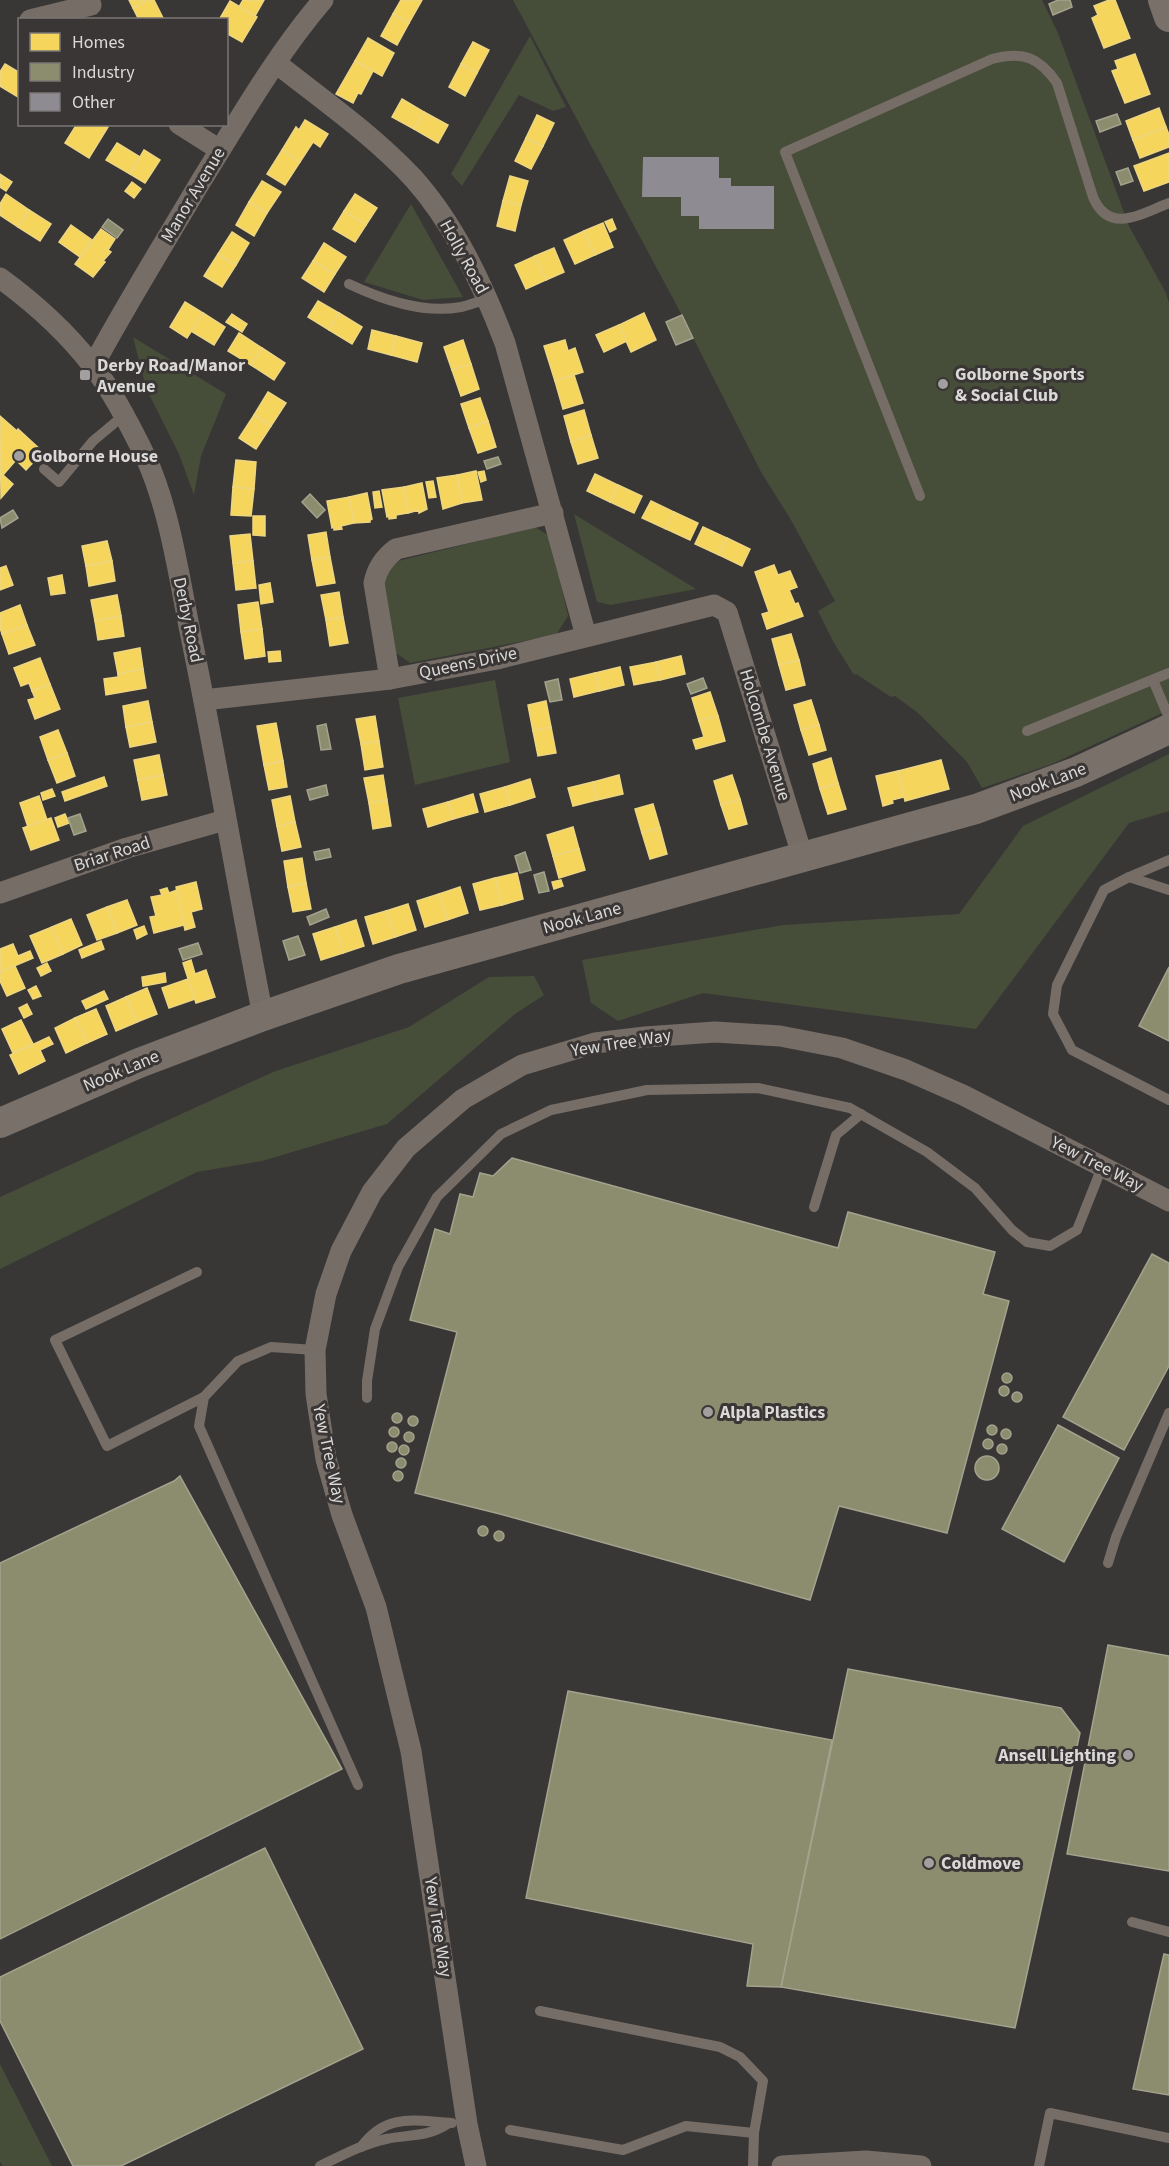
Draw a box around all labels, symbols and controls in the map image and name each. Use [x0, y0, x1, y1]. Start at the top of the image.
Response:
legend [18, 18, 228, 126]
text: Homes [72, 30, 125, 55]
text: Industry [72, 60, 135, 85]
text: Other [72, 90, 116, 115]
street label: Manor Avenue [155, 143, 231, 247]
street label: Holly Road [433, 215, 495, 299]
place label: Derby Road/Manor Avenue [96, 353, 246, 399]
place label: Golborne Sports & Social Club [955, 362, 1084, 408]
marker: Derby Road/Manor Avenue [78, 368, 92, 382]
marker: Golborne Sports & Social Club [936, 377, 950, 391]
place label: Golborne House [31, 444, 158, 469]
marker: Golborne House [12, 449, 26, 463]
street label: Derby Road [167, 575, 209, 665]
street label: Queens Drive [417, 640, 519, 686]
street label: Holcombe Avenue [733, 666, 797, 804]
street label: Nook Lane [1006, 756, 1090, 808]
street label: Briar Road [71, 830, 153, 878]
street label: Nook Lane [540, 896, 624, 940]
street label: Yew Tree Way [568, 1023, 673, 1063]
street label: Nook Lane [79, 1044, 163, 1098]
street label: Yew Tree Way [1045, 1129, 1148, 1198]
place label: Alpla Plastics [719, 1400, 825, 1425]
street label: Yew Tree Way [306, 1401, 352, 1507]
marker: Alpla Plastics [701, 1405, 715, 1419]
place label: Ansell Lighting [997, 1743, 1116, 1768]
marker: Ansell Lighting [1121, 1748, 1135, 1762]
place label: Coldmove [941, 1851, 1021, 1876]
marker: Coldmove [922, 1856, 936, 1870]
street label: Yew Tree Way [418, 1874, 458, 1979]

